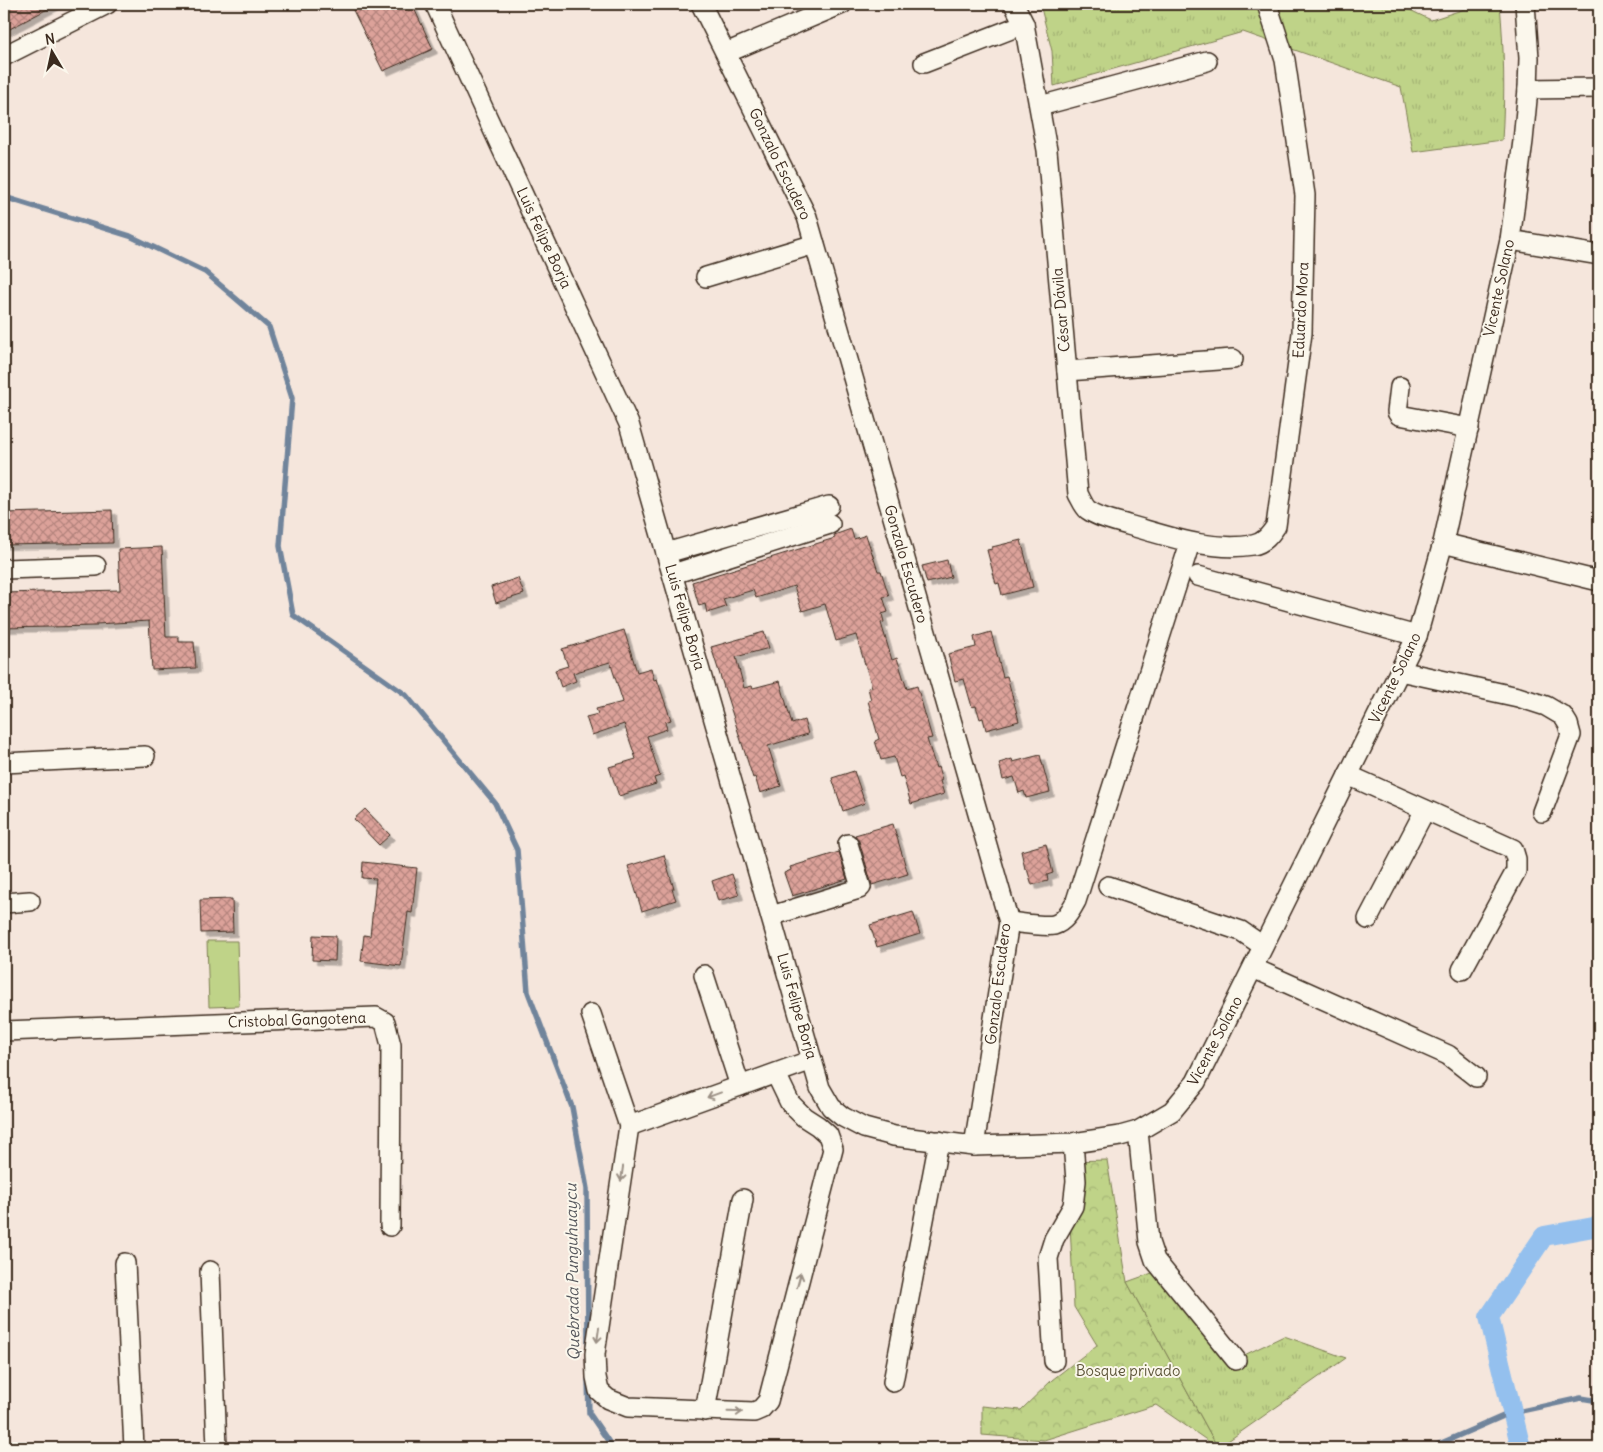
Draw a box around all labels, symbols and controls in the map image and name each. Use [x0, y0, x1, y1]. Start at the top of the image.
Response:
north arrow [28, 28, 78, 78]
text: N [44, 30, 56, 49]
street label: Gonzalo Escudero [745, 105, 816, 223]
street label: Luis Felipe Borja [513, 184, 576, 292]
street label: Vicente Solano [1479, 237, 1518, 338]
street label: Eduardo Mora [1288, 261, 1313, 359]
street label: César Dávila [1047, 267, 1074, 353]
street label: Gonzalo Escudero [881, 503, 932, 625]
street label: Luis Felipe Borja [661, 562, 710, 673]
street label: Vicente Solano [1364, 629, 1425, 726]
street label: Gonzalo Escudero [981, 922, 1014, 1046]
street label: Luis Felipe Borja [773, 951, 822, 1062]
street label: Vicente Solano [1183, 993, 1246, 1089]
street label: Cristobal Gangotena [228, 1008, 367, 1031]
one-way arrow [706, 1091, 722, 1100]
one-way arrow [617, 1166, 627, 1182]
water label: Quebrada Punguhuaycu [560, 1182, 584, 1361]
one-way arrow [795, 1272, 804, 1288]
one-way arrow [593, 1326, 603, 1342]
park label: Bosque privado [1076, 1361, 1180, 1380]
one-way arrow [727, 1407, 743, 1417]

